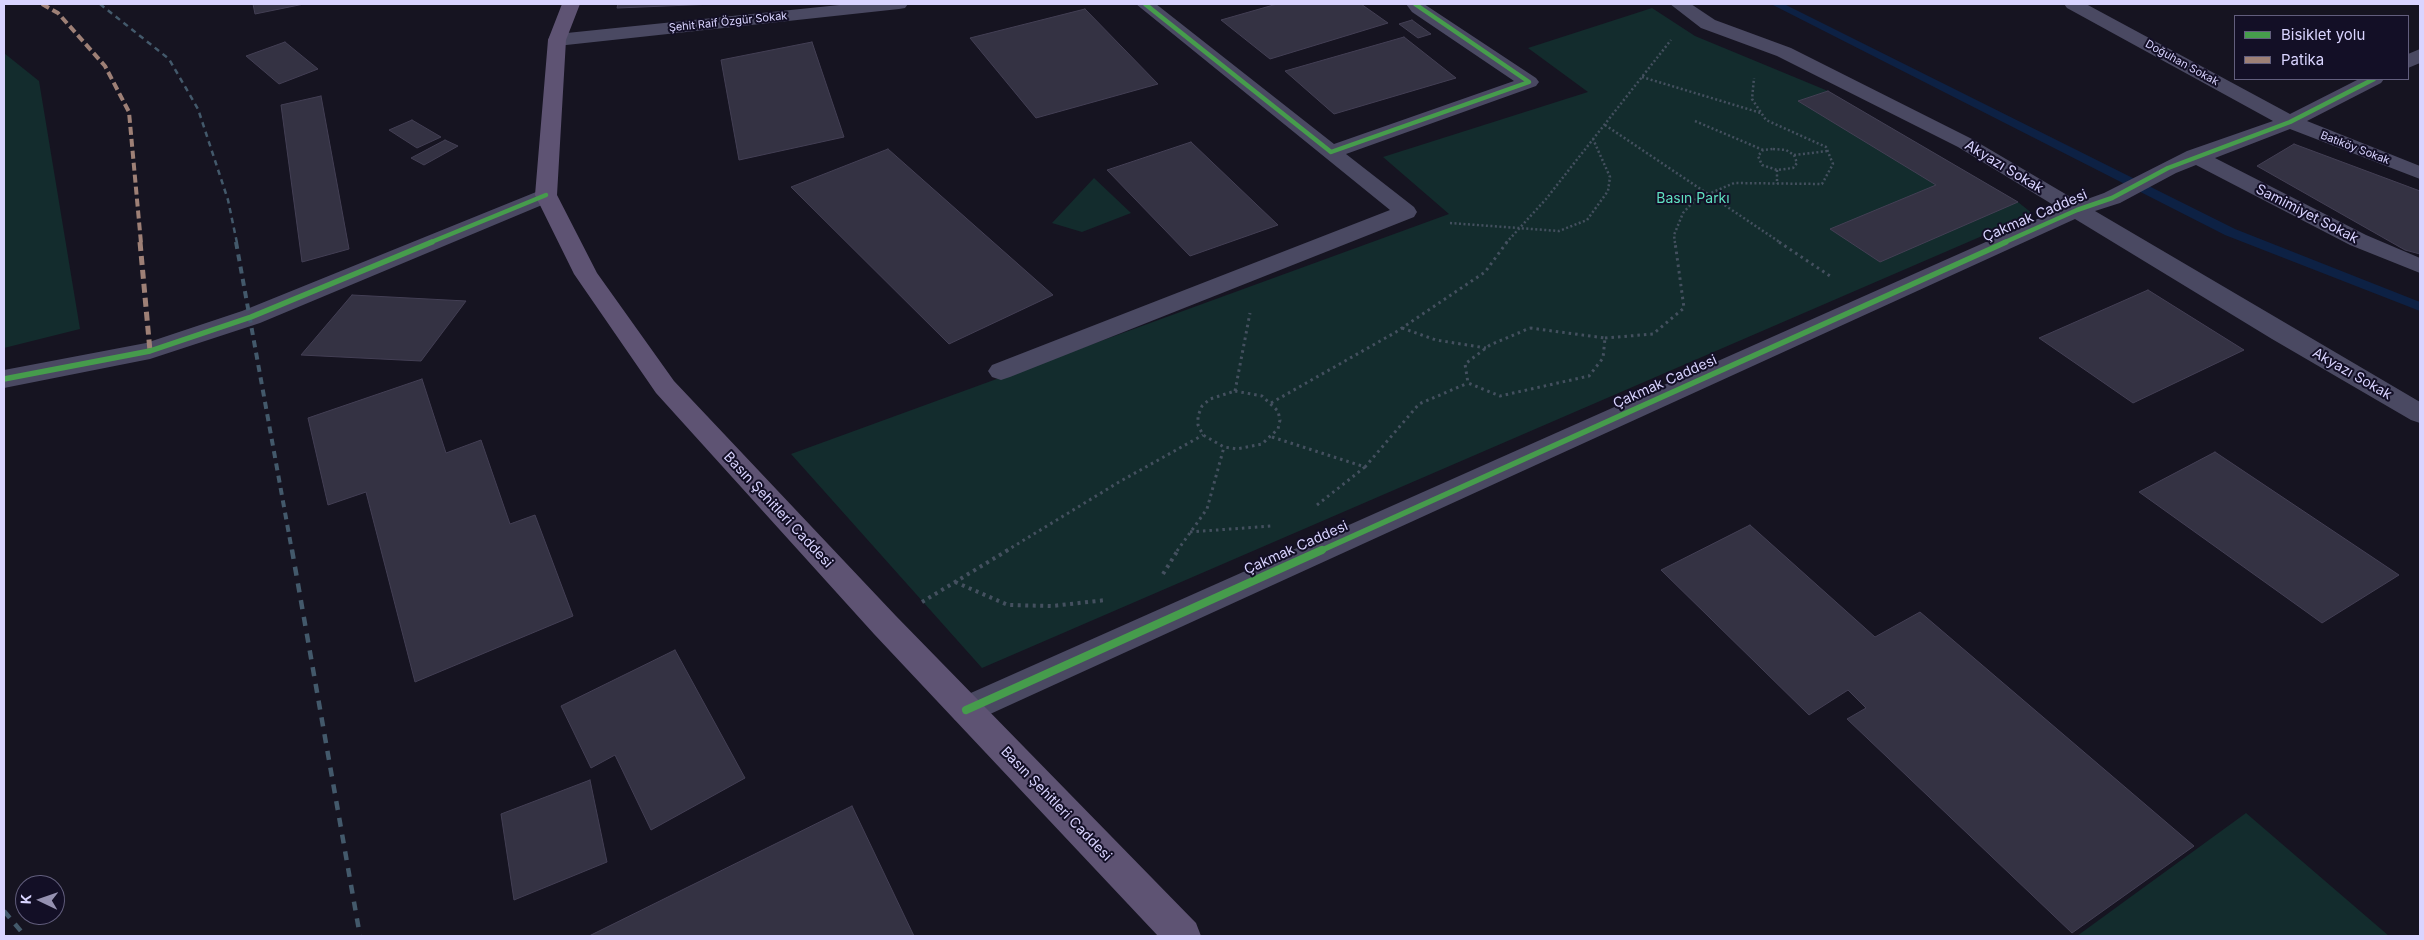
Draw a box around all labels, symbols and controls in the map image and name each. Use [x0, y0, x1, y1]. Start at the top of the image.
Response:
street label: Şehit Raif Özgür Sokak [668, 9, 788, 35]
legend [2234, 15, 2409, 80]
text: Bisiklet yolu [2281, 25, 2365, 44]
street label: Doğuhan Sokak [2143, 37, 2221, 89]
text: Patika [2281, 50, 2324, 69]
street label: Batıköy Sokak [2319, 129, 2391, 167]
street label: Akyazı Sokak [1962, 137, 2046, 197]
street label: Samimiyet Sokak [2253, 181, 2361, 247]
street label: Çakmak Caddesi [1980, 186, 2090, 246]
park label: Basın Parkı [1656, 191, 1730, 207]
street label: Akyazı Sokak [2309, 345, 2395, 403]
street label: Çakmak Caddesi [1611, 352, 1719, 412]
street label: Basın Şehitleri Caddesi [720, 449, 836, 571]
street label: Çakmak Caddesi [1242, 518, 1350, 578]
street label: Basın Şehitleri Caddesi [997, 744, 1115, 864]
north arrow [15, 875, 65, 925]
text: K [17, 894, 34, 905]

